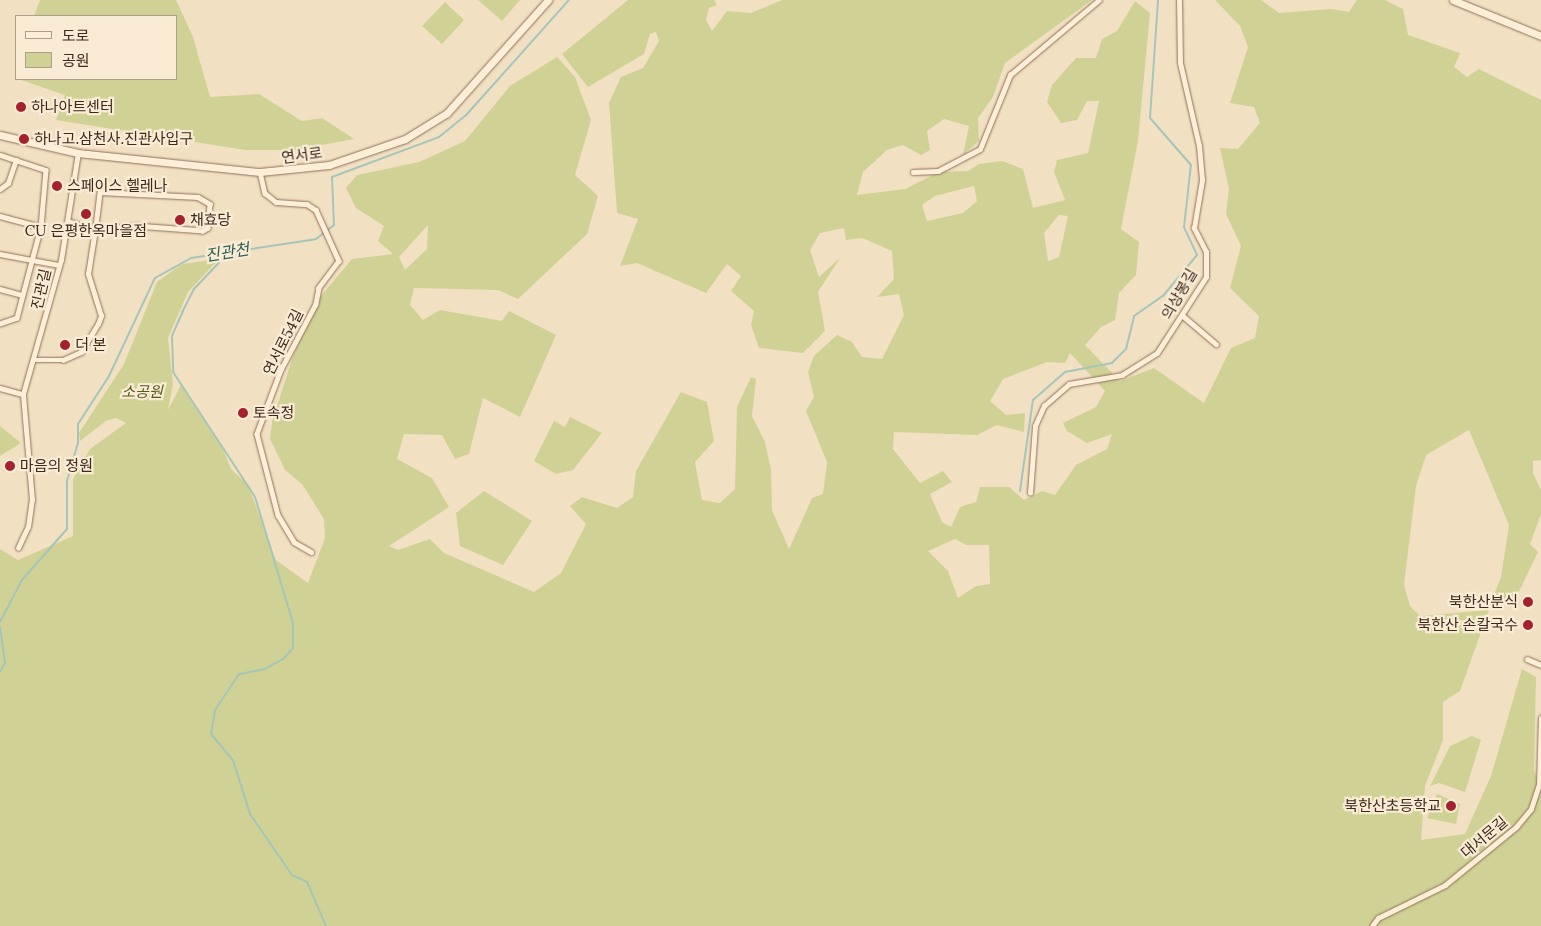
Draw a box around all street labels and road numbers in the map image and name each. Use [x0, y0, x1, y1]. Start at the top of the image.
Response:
street label: 연서로 [280, 143, 324, 167]
street label: 의상봉길 [1157, 266, 1201, 322]
street label: 진관길 [28, 267, 54, 311]
street label: 연서로54길 [259, 306, 307, 378]
street label: 대서문길 [1457, 812, 1511, 862]

